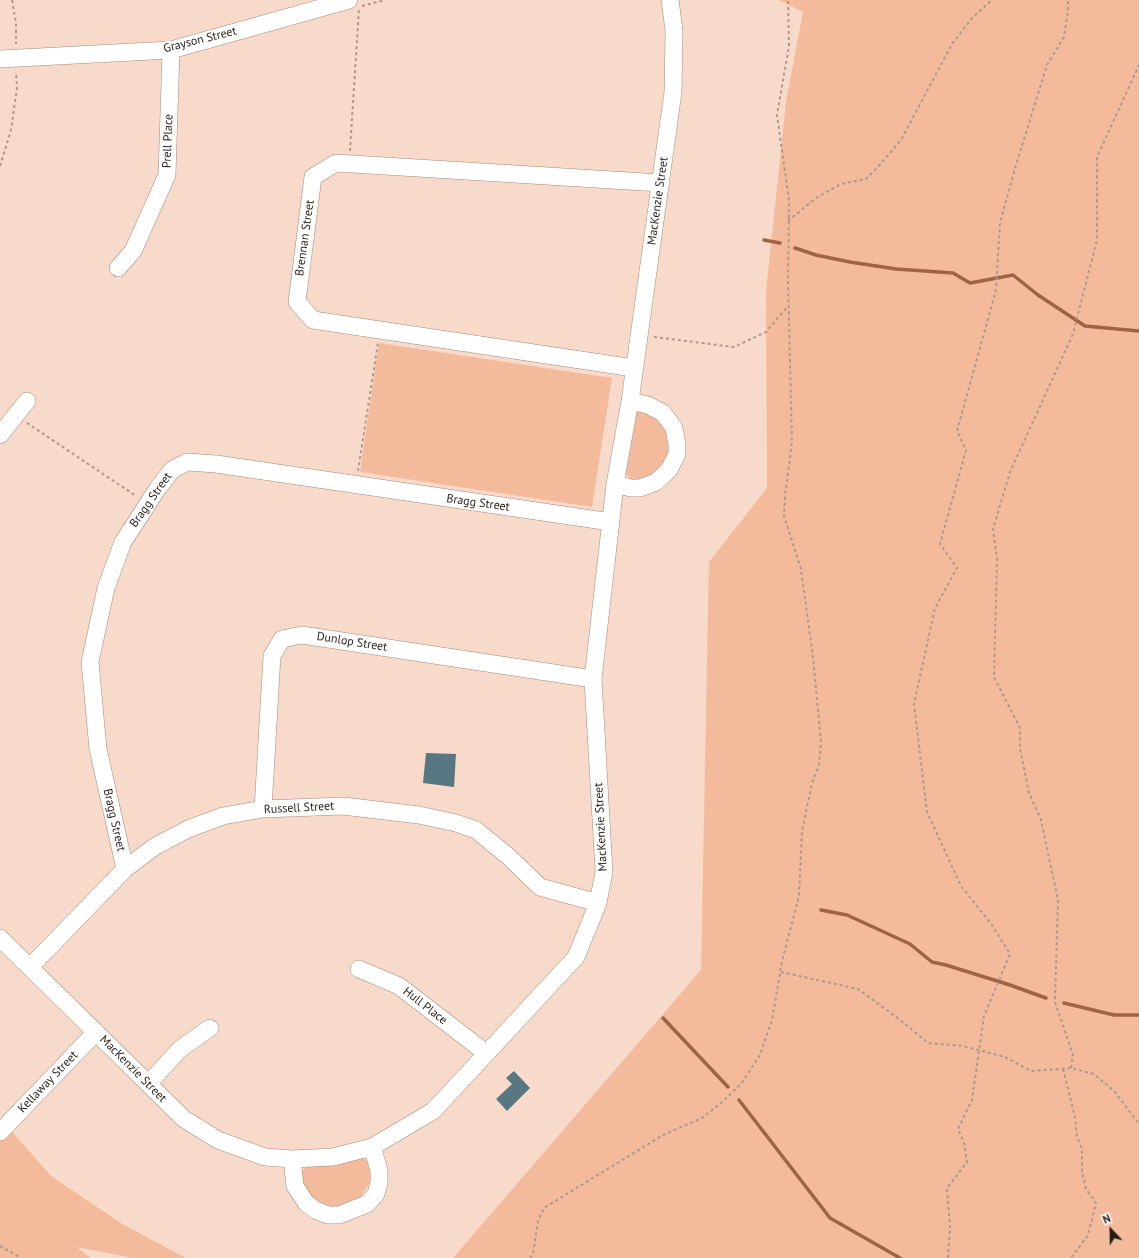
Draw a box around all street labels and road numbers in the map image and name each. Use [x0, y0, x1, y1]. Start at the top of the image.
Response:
street label: Grayson Street [162, 24, 238, 56]
street label: Prell Place [160, 114, 176, 168]
street label: MacKenzie Street [645, 156, 671, 246]
street label: Brennan Street [293, 199, 317, 277]
street label: Bragg Street [127, 470, 175, 530]
street label: Bragg Street [445, 491, 511, 515]
street label: Dunlop Street [316, 629, 388, 655]
street label: MacKenzie Street [591, 782, 611, 872]
street label: Bragg Street [100, 787, 128, 853]
street label: Russell Street [263, 799, 335, 817]
street label: Hull Place [400, 984, 450, 1028]
street label: MacKenzie Street [97, 1033, 169, 1105]
street label: Kellaway Street [15, 1048, 81, 1116]

